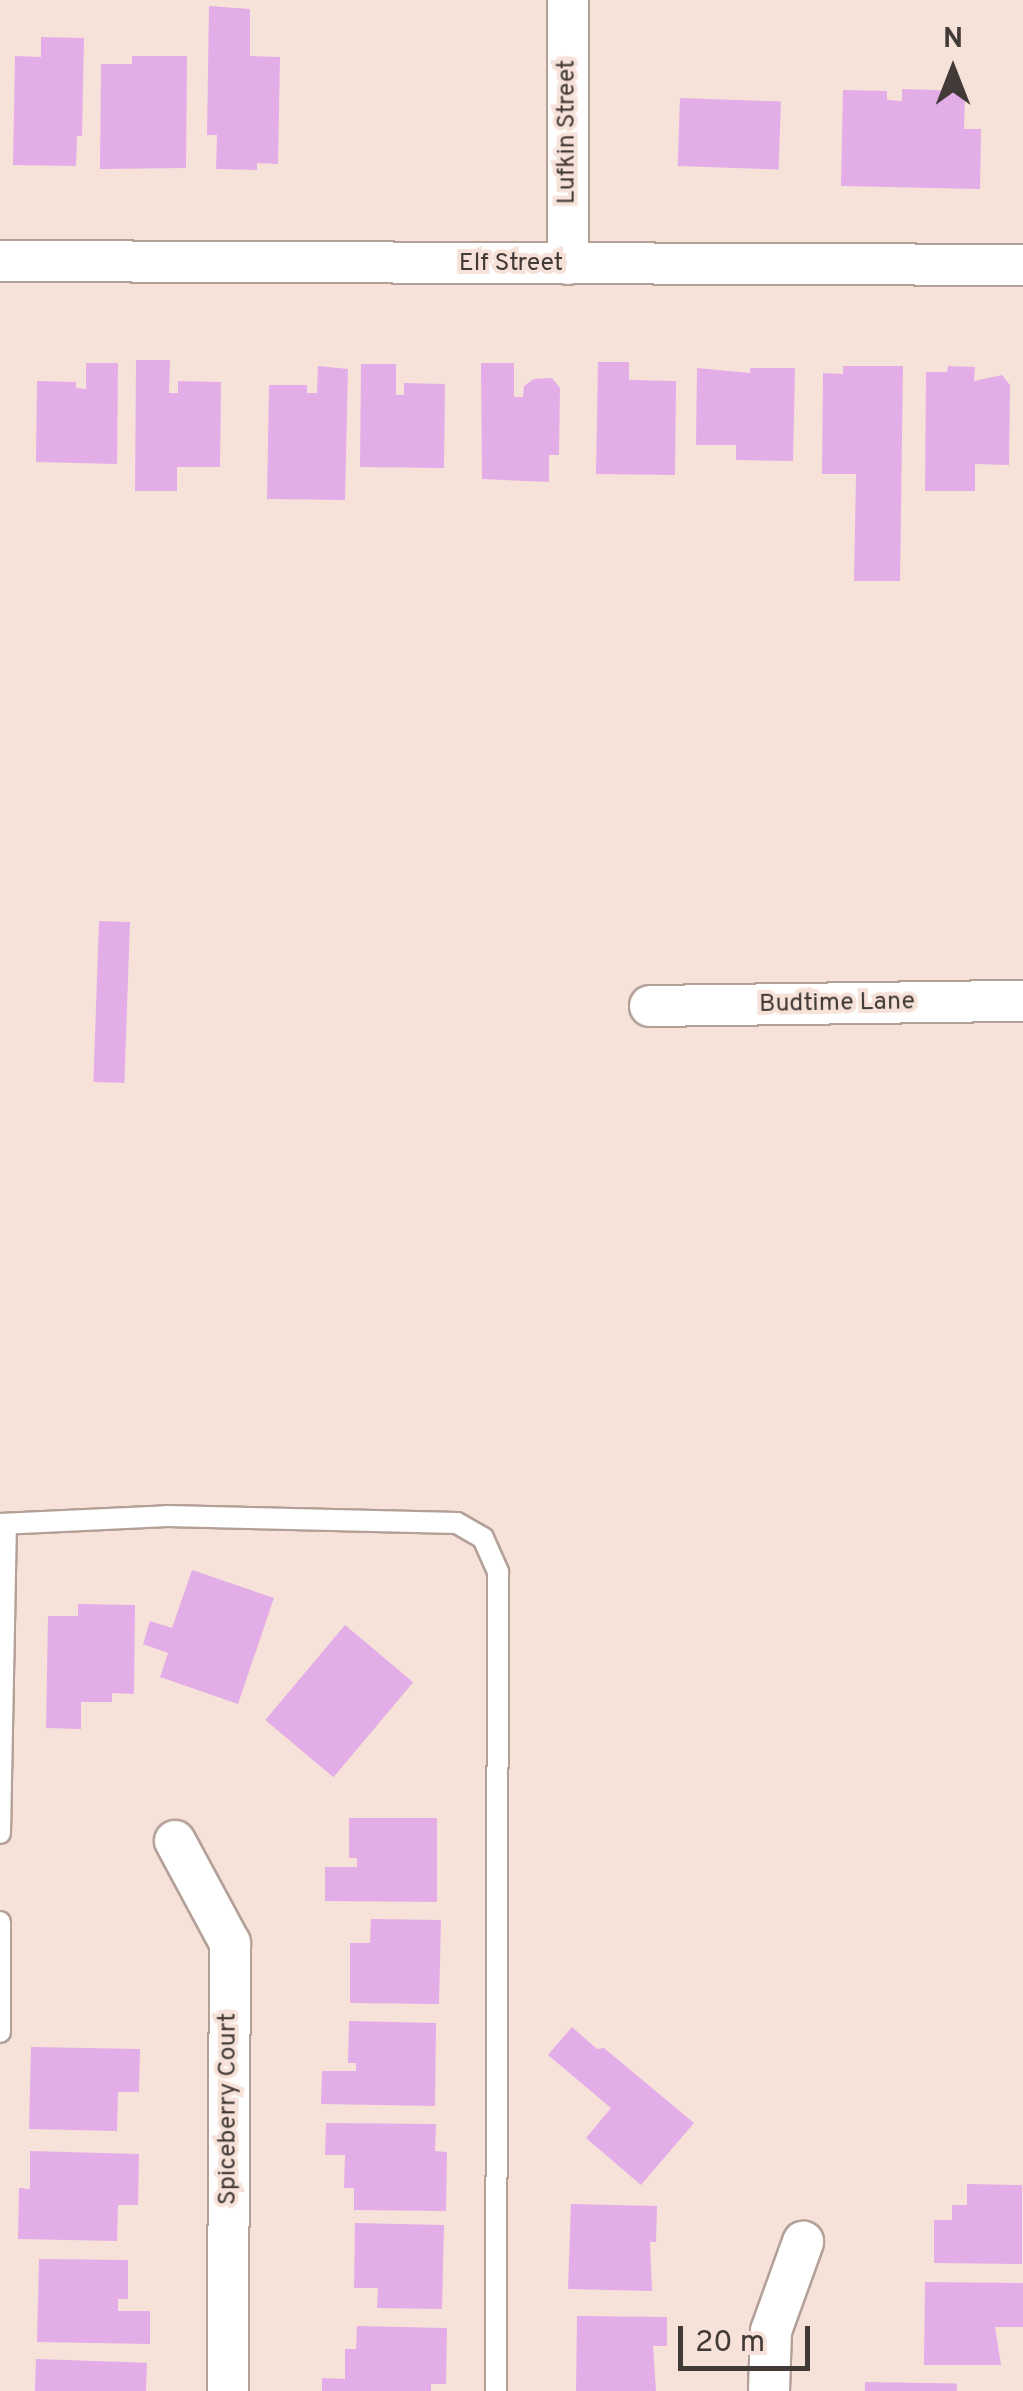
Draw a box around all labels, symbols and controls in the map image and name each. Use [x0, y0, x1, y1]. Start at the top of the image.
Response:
north arrow [903, 20, 1003, 120]
text: N [943, 22, 963, 58]
street label: Lufkin Street [553, 60, 583, 204]
street label: Elf Street [459, 249, 563, 279]
street label: Budtime Lane [759, 988, 915, 1020]
street label: Spiceberry Court [214, 2013, 244, 2205]
scale bar [683, 2306, 816, 2368]
text: 20 m [695, 2325, 765, 2362]

